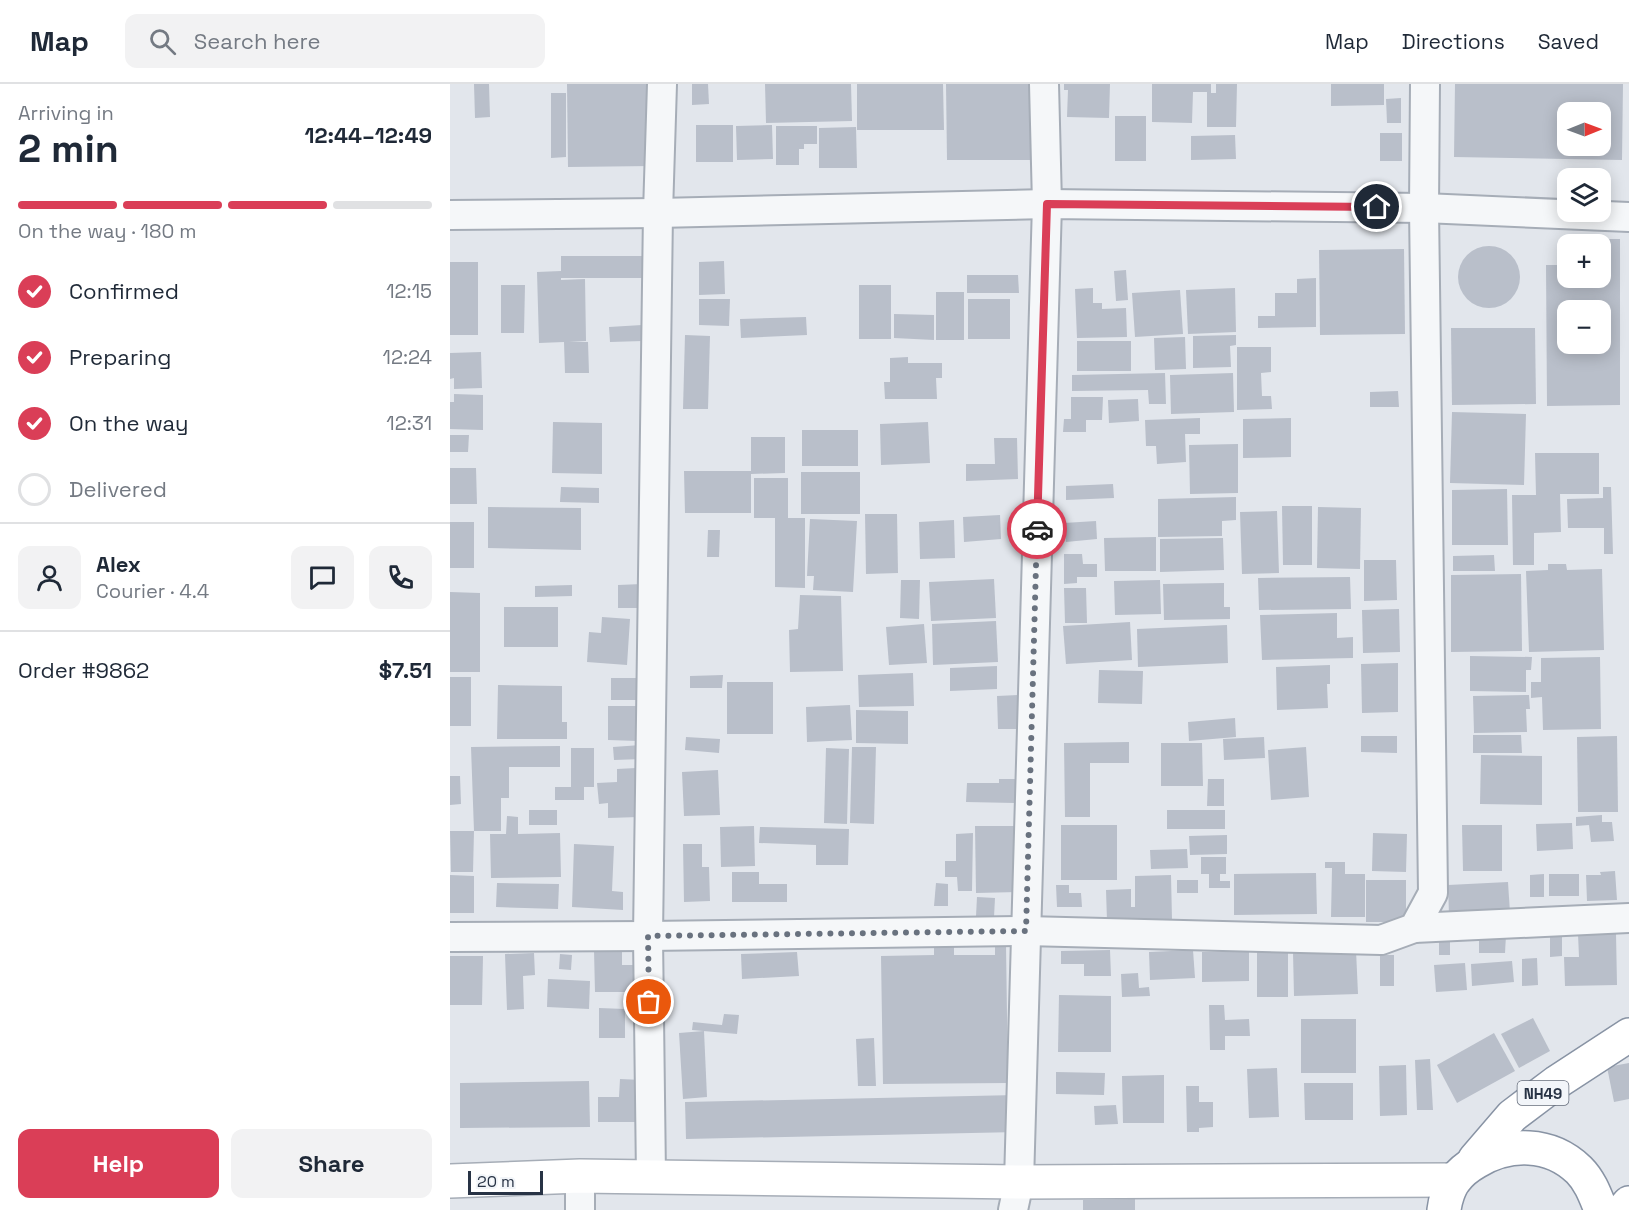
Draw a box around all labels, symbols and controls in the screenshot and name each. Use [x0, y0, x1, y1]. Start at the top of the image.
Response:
search box [125, 14, 545, 68]
text: Map [30, 23, 89, 59]
icon: search [146, 25, 179, 58]
text: Search here [194, 27, 321, 55]
text: Map [1325, 28, 1369, 55]
text: Directions [1402, 28, 1505, 55]
text: Saved [1538, 28, 1599, 55]
text: Arriving in [18, 100, 114, 126]
north arrow [1557, 102, 1611, 156]
map controls [1557, 102, 1611, 354]
text: 12:44–12:49 [304, 121, 432, 149]
text: 2 min [18, 124, 119, 173]
button: layers [1557, 168, 1611, 222]
pin [1351, 181, 1402, 232]
icon: home [1360, 190, 1393, 223]
text: On the way · 180 m [18, 218, 197, 244]
button: + [1557, 234, 1611, 288]
icon: check [18, 275, 51, 308]
text: Confirmed [69, 277, 179, 305]
text: 12:15 [386, 278, 432, 304]
button: − [1557, 300, 1611, 354]
icon: check [18, 341, 51, 374]
text: Preparing [69, 343, 171, 371]
text: 12:24 [383, 344, 432, 370]
icon: check [18, 407, 51, 440]
text: On the way [69, 409, 188, 437]
text: 12:31 [386, 410, 432, 436]
text: Delivered [69, 475, 167, 503]
courier [1007, 499, 1067, 559]
icon: car [1021, 513, 1054, 546]
button: person [18, 546, 81, 609]
button: chat [291, 546, 354, 609]
button: phone [369, 546, 432, 609]
text: Alex [96, 550, 141, 578]
text: Courier · 4.4 [96, 578, 209, 604]
text: Order #9862 [18, 656, 149, 684]
text: $7.51 [379, 656, 432, 684]
pin [623, 976, 674, 1027]
icon: bag [632, 985, 665, 1018]
road number: NH49 [1518, 1081, 1568, 1105]
button: Help [18, 1129, 219, 1198]
button: Share [231, 1129, 432, 1198]
scale bar [468, 1168, 543, 1196]
text: 20 m [477, 1171, 515, 1192]

